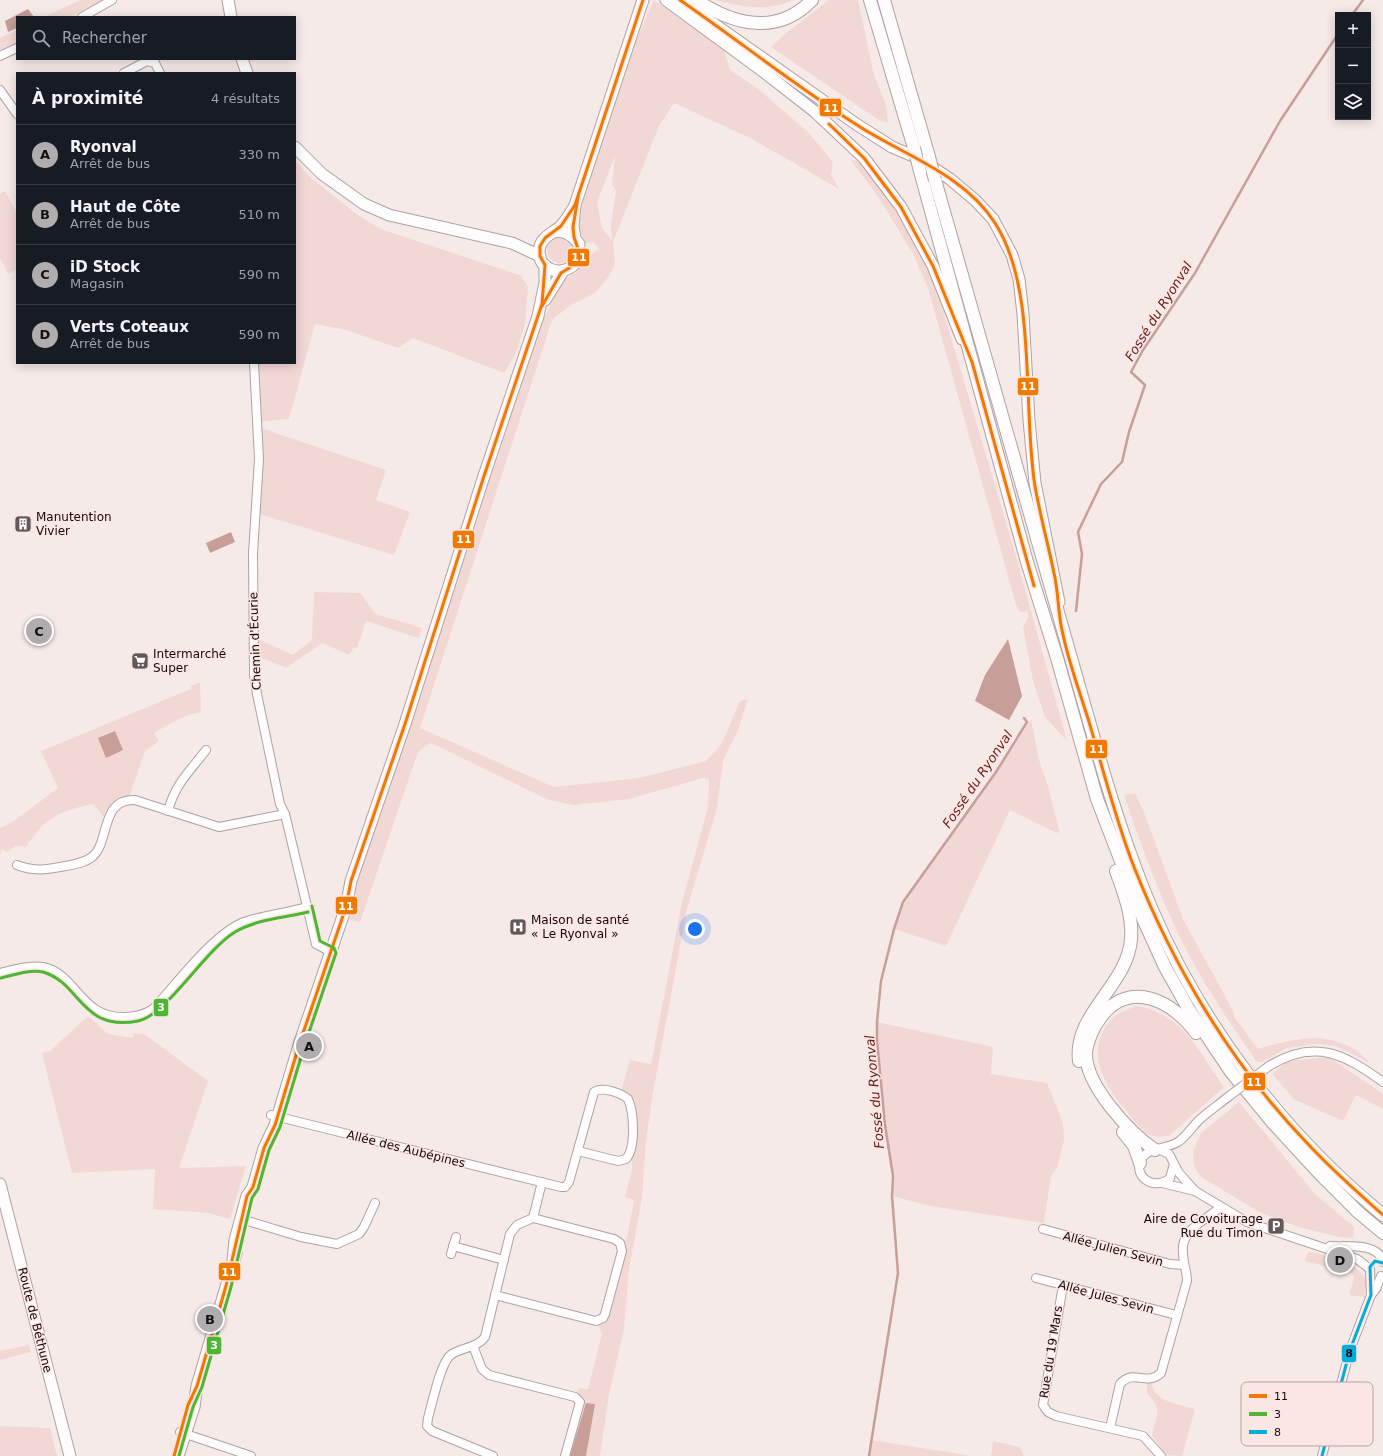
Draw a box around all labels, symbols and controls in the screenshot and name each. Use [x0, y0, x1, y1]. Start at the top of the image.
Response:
map controls [1335, 12, 1371, 120]
button: + [1335, 12, 1371, 48]
search box [16, 16, 296, 60]
icon: search [30, 27, 52, 49]
text: Rechercher [62, 29, 147, 47]
button: − [1335, 48, 1371, 84]
button: layers [1335, 84, 1371, 120]
text: À proximité [32, 88, 143, 108]
text: 4 résultats [211, 91, 280, 106]
line badge: 11 [819, 98, 842, 117]
text: 11 [823, 102, 839, 115]
text: Ryonval [70, 138, 137, 156]
text: A [40, 147, 50, 162]
text: 330 m [238, 147, 280, 162]
text: Arrêt de bus [70, 156, 150, 171]
text: Haut de Côte [70, 198, 181, 216]
text: B [40, 207, 50, 222]
text: 510 m [238, 207, 280, 222]
text: Arrêt de bus [70, 216, 150, 231]
line badge: 11 [567, 248, 590, 267]
text: 11 [571, 251, 587, 264]
text: iD Stock [70, 258, 140, 276]
water label: Fossé du Ryonval [1122, 259, 1195, 364]
text: C [40, 267, 50, 282]
text: 590 m [238, 267, 280, 282]
text: Magasin [70, 276, 124, 291]
text: Verts Coteaux [70, 318, 189, 336]
text: D [40, 327, 50, 342]
text: 590 m [238, 327, 280, 342]
text: Arrêt de bus [70, 336, 150, 351]
line badge: 11 [1017, 377, 1039, 396]
text: 11 [1020, 380, 1036, 393]
place label: Manutention Vivier [36, 510, 112, 538]
building icon: Manutention Vivier [13, 514, 33, 534]
line badge: 11 [452, 530, 475, 549]
text: 11 [456, 533, 472, 546]
street label: Chemin d'Écurie [245, 592, 264, 690]
pin: C [26, 616, 52, 646]
place label: Intermarché Super [153, 647, 226, 675]
supermarket icon: Intermarché Super [130, 651, 150, 671]
water label: Fossé du Ryonval [939, 728, 1016, 831]
line badge: 11 [1085, 739, 1108, 759]
text: 11 [1089, 743, 1105, 756]
line badge: 11 [335, 896, 358, 915]
text: 11 [338, 900, 354, 913]
place label: Maison de santé « Le Ryonval » [531, 913, 629, 941]
hospital icon: Maison de santé « Le Ryonval » [508, 917, 528, 937]
your location [685, 919, 705, 939]
line badge: 3 [153, 998, 169, 1017]
text: 3 [157, 1001, 165, 1014]
pin: A [296, 1031, 322, 1061]
water label: Fossé du Ryonval [862, 1034, 887, 1149]
line badge: 11 [1243, 1072, 1266, 1091]
text: 11 [1246, 1076, 1262, 1089]
street label: Allée des Aubépines [345, 1128, 467, 1170]
place label: Aire de Covoiturage Rue du Timon [1144, 1212, 1263, 1240]
parking icon: Aire de Covoiturage Rue du Timon [1266, 1216, 1286, 1236]
street label: Allée Julien Sevin [1061, 1229, 1165, 1269]
pin: D [1327, 1245, 1353, 1275]
line badge: 11 [218, 1262, 241, 1281]
street label: Route de Béthune [15, 1266, 55, 1374]
text: 11 [221, 1266, 237, 1279]
street label: Allée Jules Sevin [1057, 1277, 1155, 1317]
pin: B [197, 1304, 223, 1334]
street label: Rue du 19 Mars [1037, 1305, 1065, 1399]
line badge: 3 [206, 1336, 222, 1355]
text: 3 [210, 1339, 218, 1352]
line badge: 8 [1341, 1344, 1357, 1363]
text: 8 [1345, 1347, 1353, 1360]
legend [1241, 1382, 1373, 1446]
text: 11 [1274, 1390, 1288, 1403]
text: 3 [1274, 1408, 1281, 1421]
text: 8 [1274, 1426, 1281, 1439]

